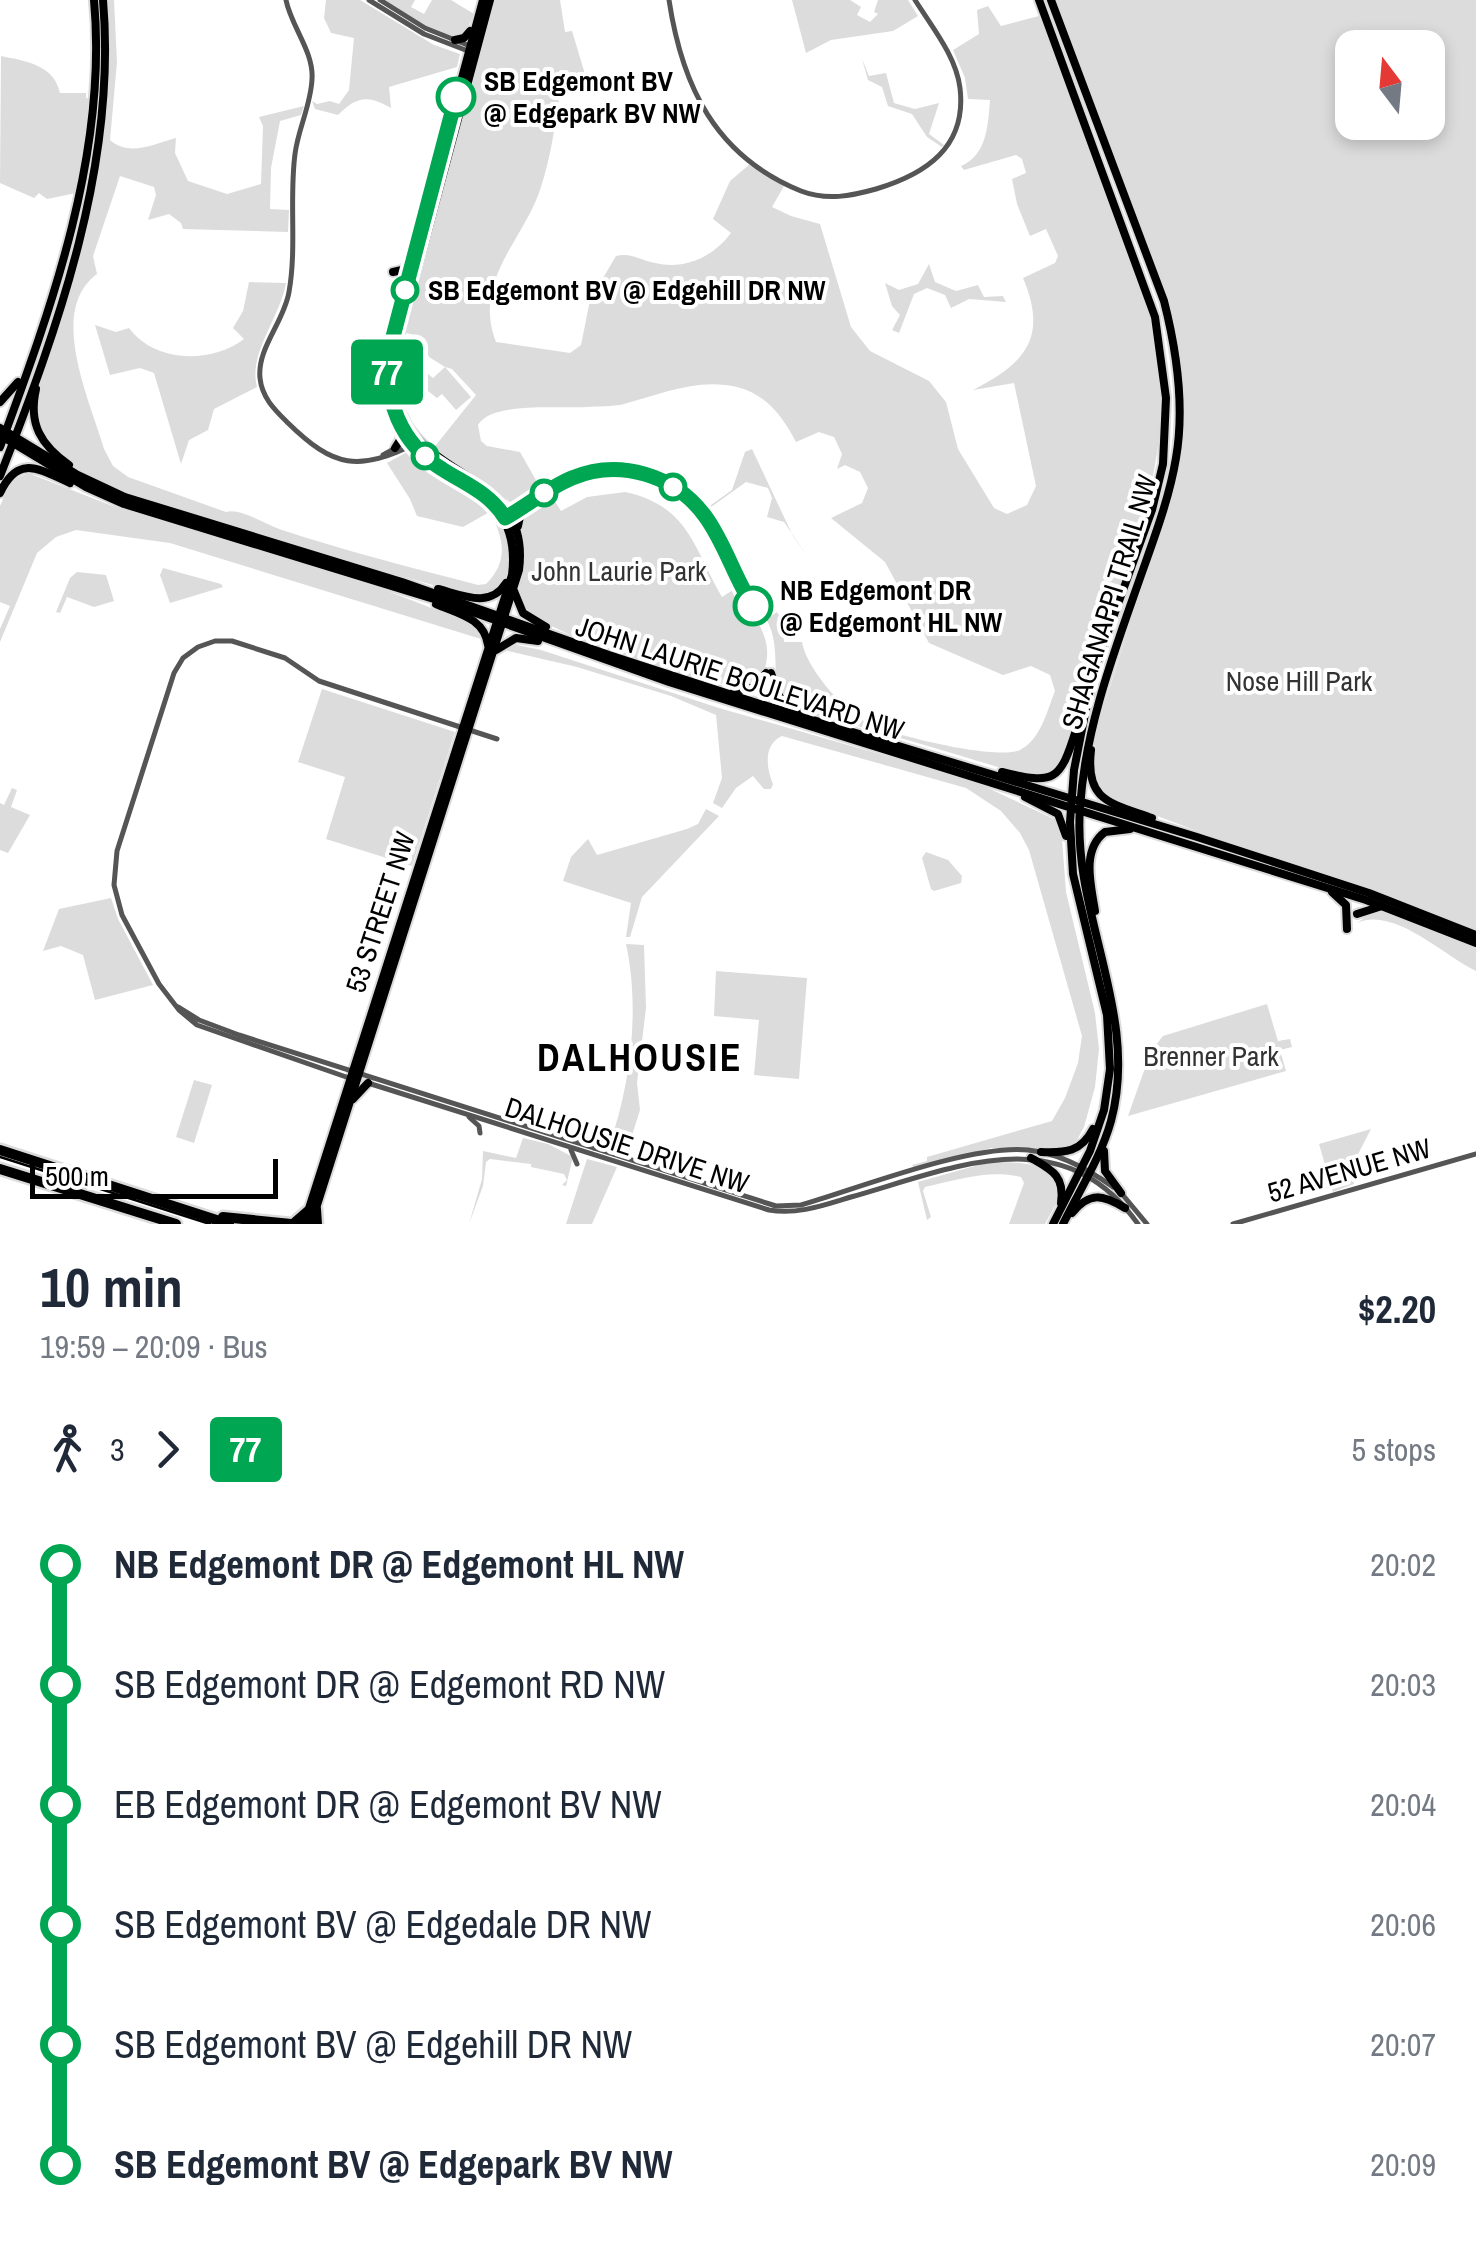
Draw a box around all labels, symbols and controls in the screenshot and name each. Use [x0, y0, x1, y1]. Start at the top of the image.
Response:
north arrow [1335, 30, 1445, 140]
map controls [1335, 30, 1445, 140]
place label: SB Edgemont BV @ Edgepark BV NW [484, 62, 701, 132]
marker: SB Edgemont BV @ Edgepark BV NW [437, 78, 475, 116]
place label: SB Edgemont BV @ Edgehill DR NW [428, 271, 826, 309]
marker: SB Edgemont BV @ Edgehill DR NW [392, 277, 418, 303]
line badge: 77 [342, 340, 432, 404]
text: 77 [371, 349, 403, 396]
unlabelled marker [412, 443, 438, 469]
street label: SHAGANAPPI TRAIL NW [1052, 470, 1166, 734]
unlabelled marker [660, 474, 686, 500]
unlabelled marker [531, 480, 557, 506]
park label: John Laurie Park [532, 552, 707, 590]
place label: NB Edgemont DR @ Edgemont HL NW [780, 571, 1003, 641]
marker: NB Edgemont DR @ Edgemont HL NW [734, 587, 772, 625]
street label: JOHN LAURIE BOULEVARD NW [571, 607, 909, 749]
park label: Nose Hill Park [1226, 662, 1373, 700]
street label: 53 STREET NW [336, 827, 424, 997]
district label: DALHOUSIE [537, 1032, 743, 1083]
park label: Brenner Park [1143, 1037, 1279, 1075]
street label: DALHOUSIE DRIVE NW [500, 1088, 754, 1202]
street label: 52 AVENUE NW [1263, 1128, 1435, 1211]
scale bar [30, 1154, 278, 1198]
text: 500 m [45, 1157, 109, 1195]
text: 10 min [40, 1250, 183, 1324]
text: $2.20 [1358, 1284, 1436, 1335]
text: 19:59 – 20:09 · Bus [40, 1325, 268, 1368]
icon: walk [40, 1422, 95, 1477]
icon: forward [140, 1422, 195, 1477]
text: 77 [230, 1426, 262, 1473]
text: 3 [110, 1428, 125, 1471]
text: 5 stops [1351, 1428, 1436, 1471]
text: NB Edgemont DR @ Edgemont HL NW [114, 1539, 684, 1590]
text: 20:02 [1370, 1543, 1436, 1586]
text: SB Edgemont DR @ Edgemont RD NW [114, 1659, 665, 1710]
text: 20:03 [1370, 1663, 1436, 1706]
text: EB Edgemont DR @ Edgemont BV NW [114, 1779, 662, 1830]
text: 20:04 [1370, 1783, 1436, 1826]
text: SB Edgemont BV @ Edgedale DR NW [114, 1899, 651, 1950]
text: 20:06 [1370, 1903, 1436, 1946]
text: SB Edgemont BV @ Edgehill DR NW [114, 2019, 632, 2070]
text: 20:07 [1370, 2023, 1436, 2066]
text: SB Edgemont BV @ Edgepark BV NW [114, 2139, 673, 2190]
text: 20:09 [1370, 2143, 1436, 2186]

